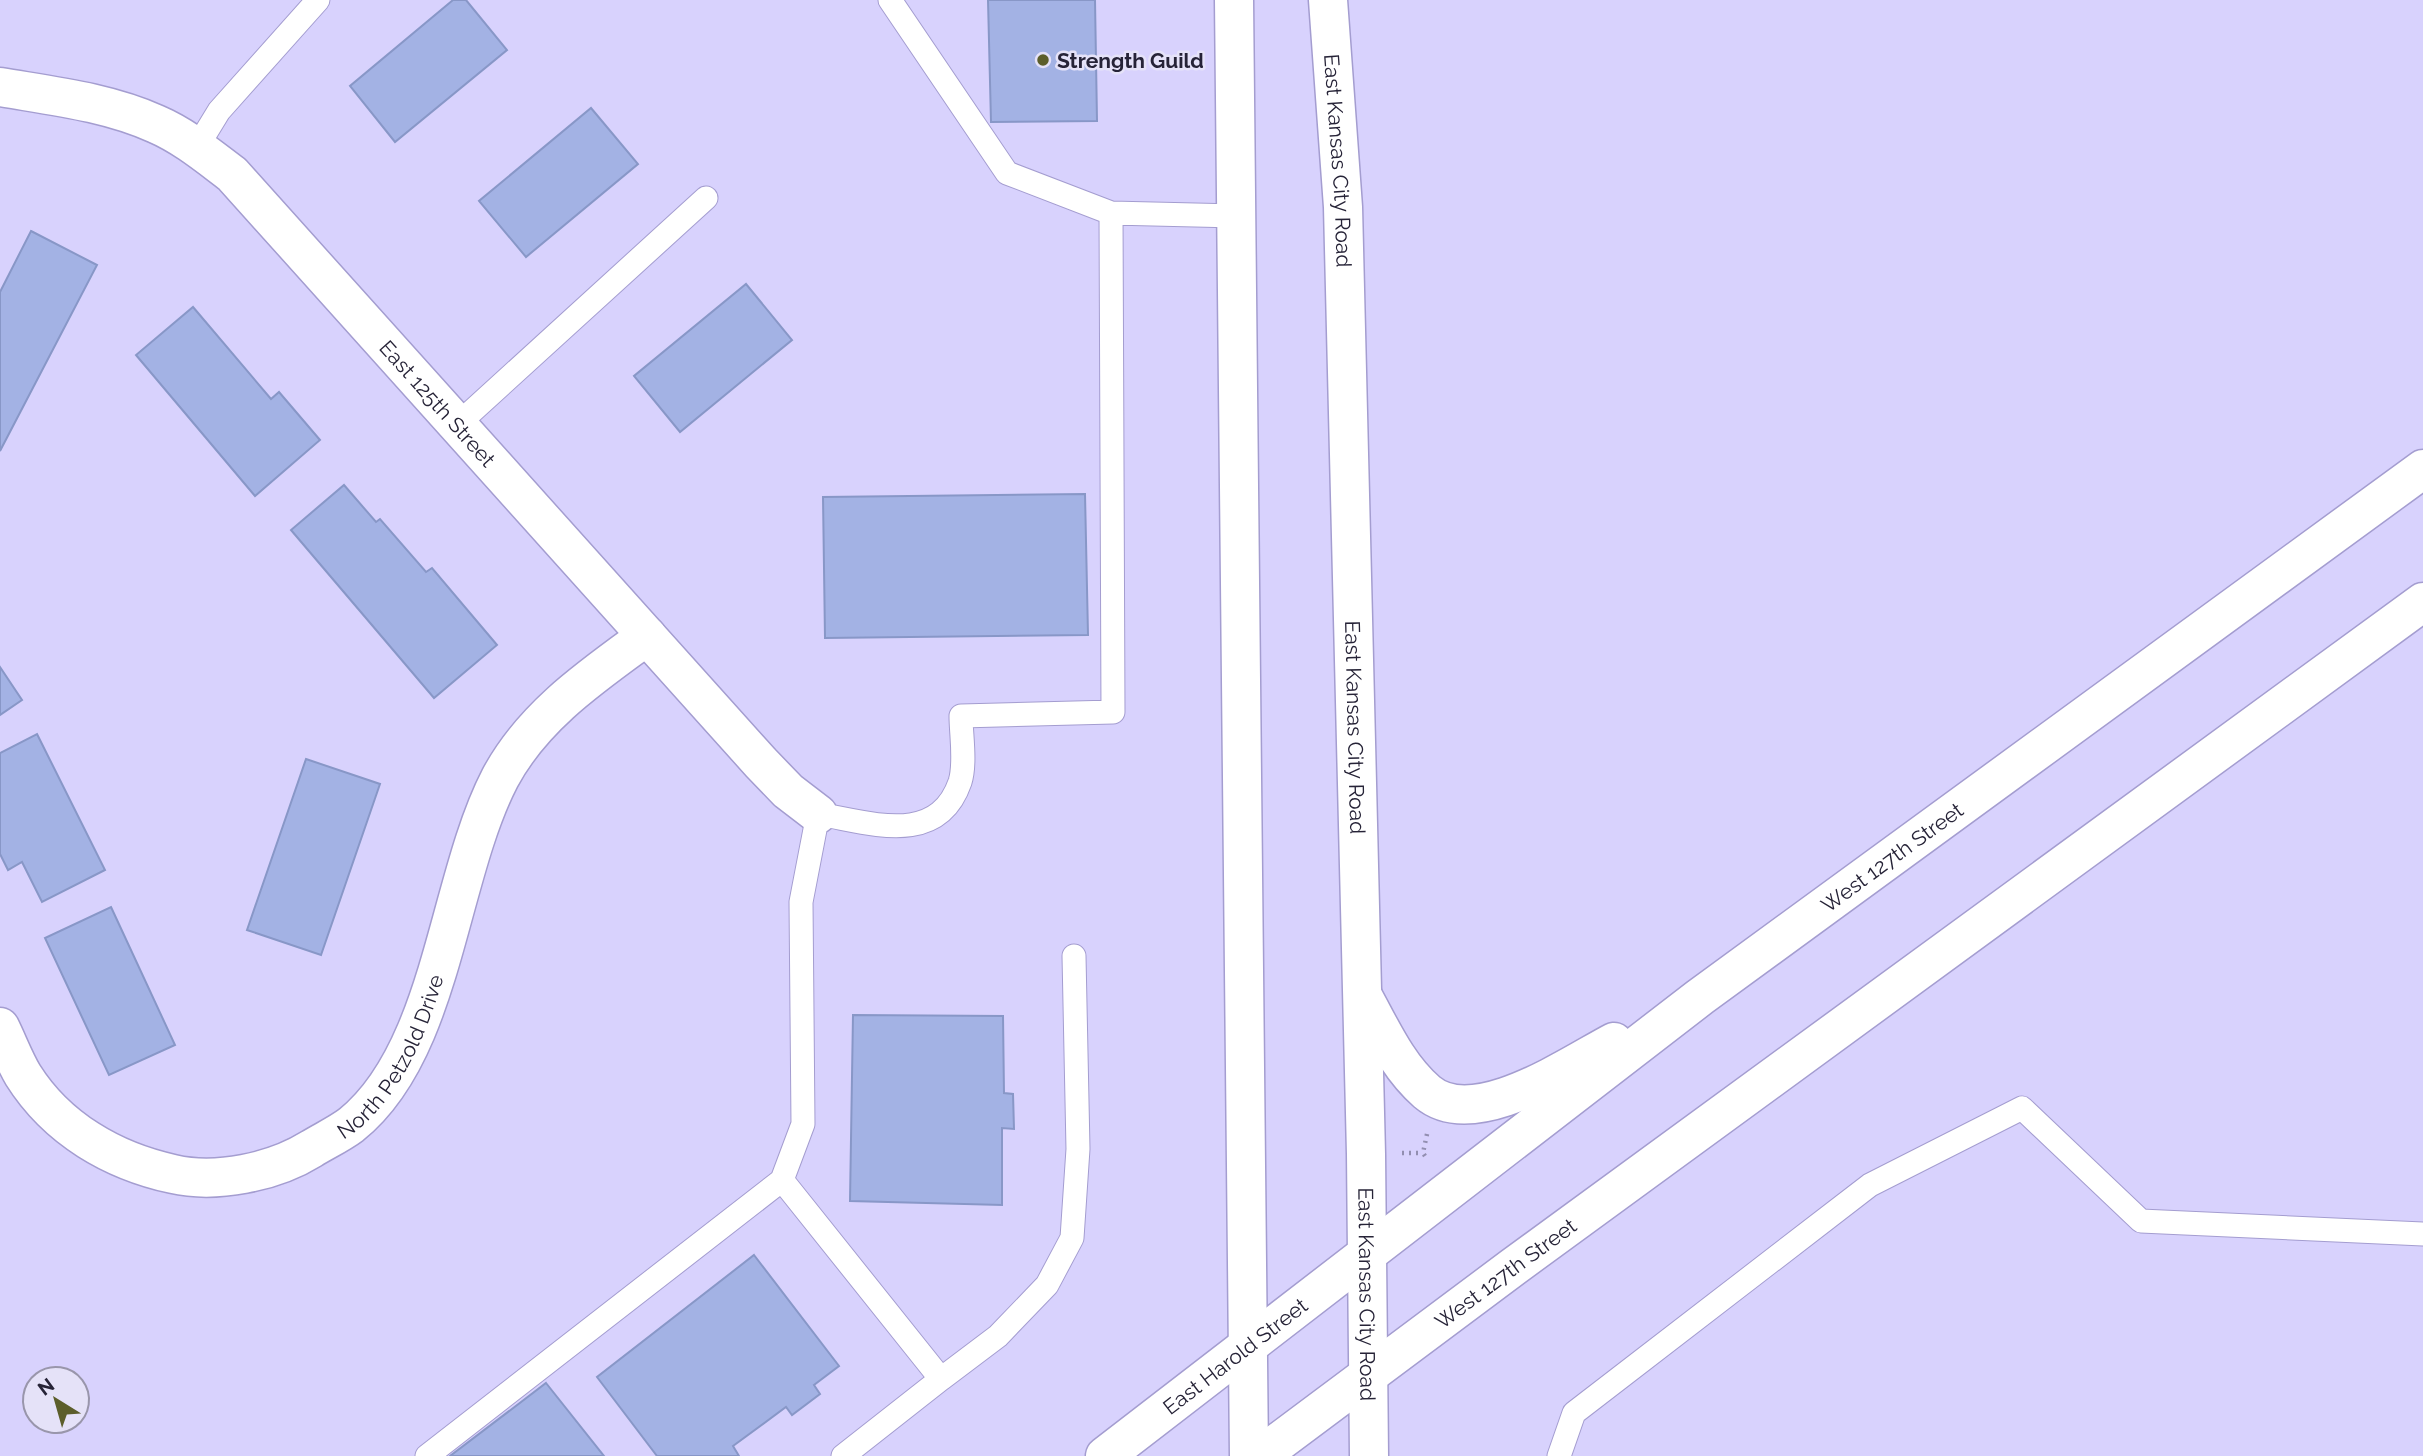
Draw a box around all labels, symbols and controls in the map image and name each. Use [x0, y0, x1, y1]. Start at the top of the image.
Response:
place label: Strength Guild [1057, 48, 1204, 73]
marker: Strength Guild [1035, 52, 1051, 68]
street label: East Kansas City Road [1319, 53, 1357, 268]
street label: East 125th Street [375, 335, 501, 471]
street label: East Kansas City Road [1341, 620, 1371, 834]
street label: West 127th Street [1816, 797, 1968, 917]
street label: North Petzold Drive [332, 971, 448, 1144]
street label: East Kansas City Road [1354, 1187, 1381, 1401]
street label: West 127th Street [1430, 1213, 1581, 1334]
street label: East Harold Street [1158, 1292, 1312, 1419]
north arrow [21, 1365, 91, 1435]
text: N [33, 1373, 58, 1400]

